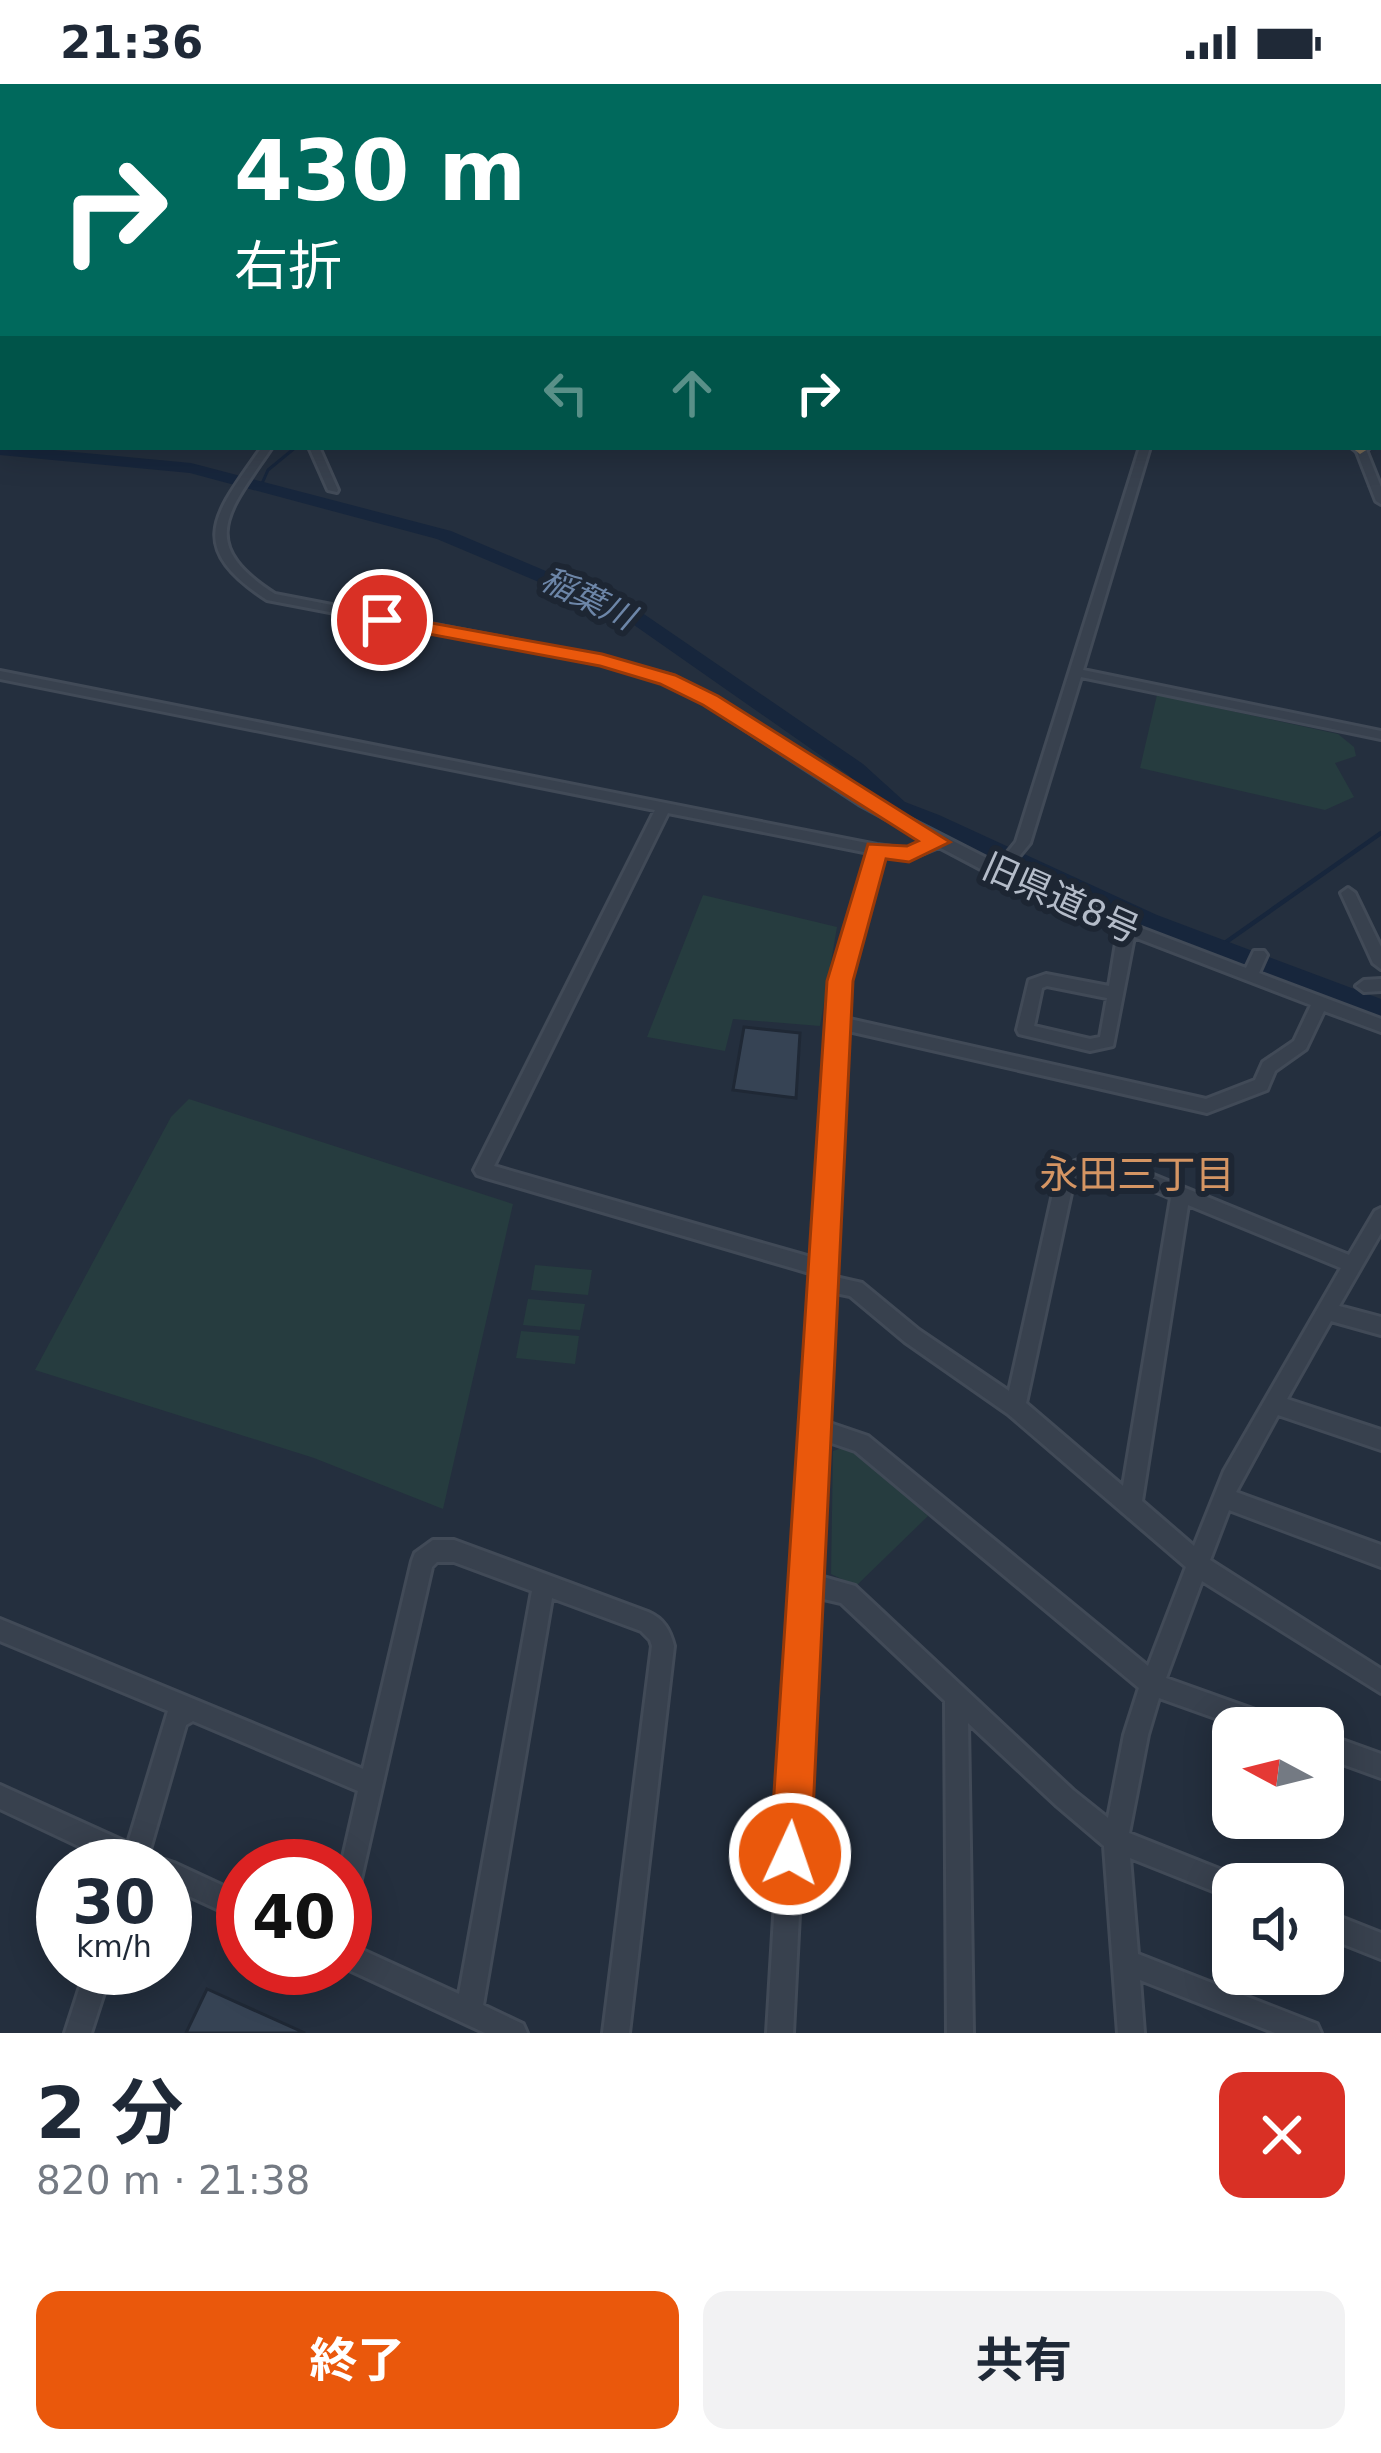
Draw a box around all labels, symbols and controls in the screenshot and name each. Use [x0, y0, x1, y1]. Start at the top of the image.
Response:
text: 21:36 [60, 16, 203, 69]
text: 430 m [234, 122, 526, 220]
icon: right [36, 132, 192, 288]
text: 右折 [234, 235, 342, 298]
icon: left [533, 360, 599, 426]
icon: ahead [659, 360, 725, 426]
icon: right [785, 360, 851, 426]
water label: 稲葉川 [535, 559, 644, 639]
pin [331, 569, 433, 671]
icon: arrive [349, 587, 415, 653]
street label: 旧県道8号 [976, 845, 1146, 951]
district label: 永田三丁目 [1039, 1152, 1235, 1197]
north arrow [1212, 1707, 1344, 1839]
map controls [1212, 1707, 1344, 1995]
position arrow [727, 1791, 853, 1917]
speed limit sign: 40 [216, 1839, 372, 1995]
button: sound [1212, 1863, 1344, 1995]
text: 30 [72, 1867, 156, 1937]
text: km/h [76, 1929, 152, 1964]
text: 2 分 [36, 2071, 183, 2155]
button: close [1219, 2072, 1345, 2198]
text: 820 m · 21:38 [36, 2158, 310, 2203]
button: 終了 [36, 2291, 679, 2429]
button: 共有 [703, 2291, 1345, 2429]

